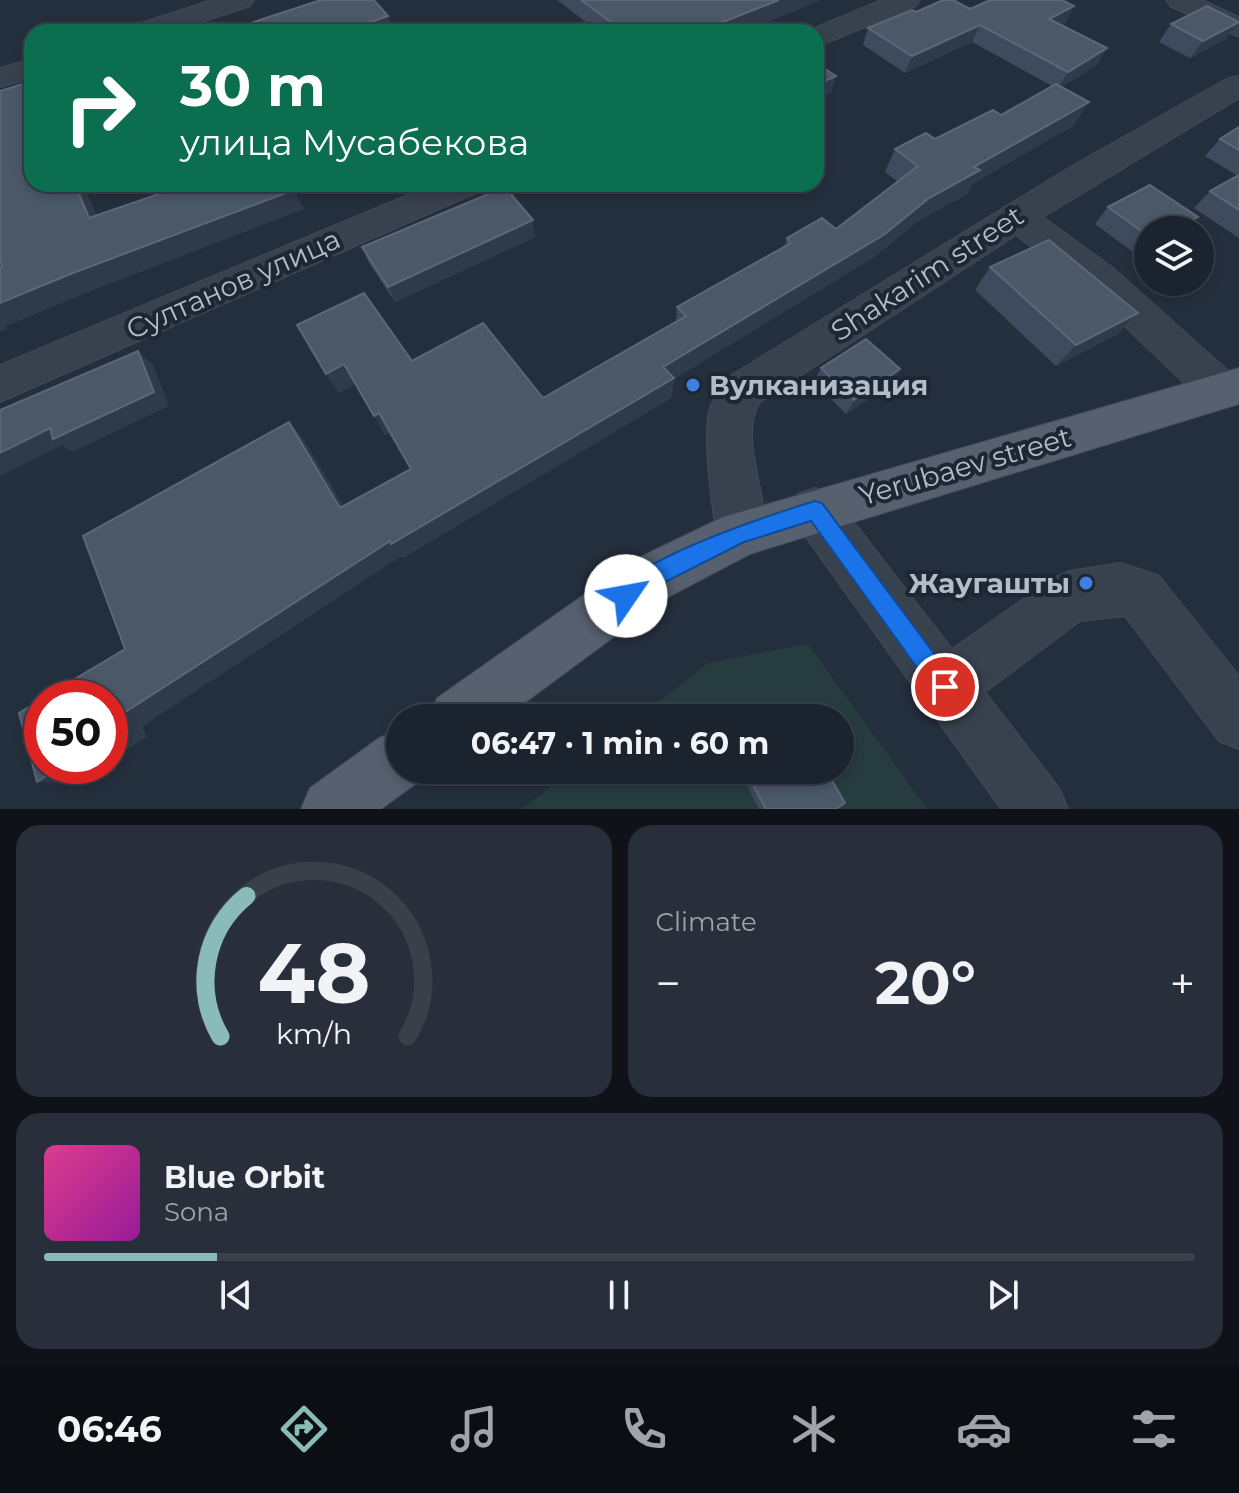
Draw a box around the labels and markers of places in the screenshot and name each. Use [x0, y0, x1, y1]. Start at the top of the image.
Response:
place label: Вулканизация [709, 368, 928, 402]
marker: Вулканизация [684, 376, 702, 394]
place label: Жаугашты [909, 566, 1070, 600]
marker: Жаугашты [1077, 574, 1095, 592]
pin [911, 653, 979, 721]

